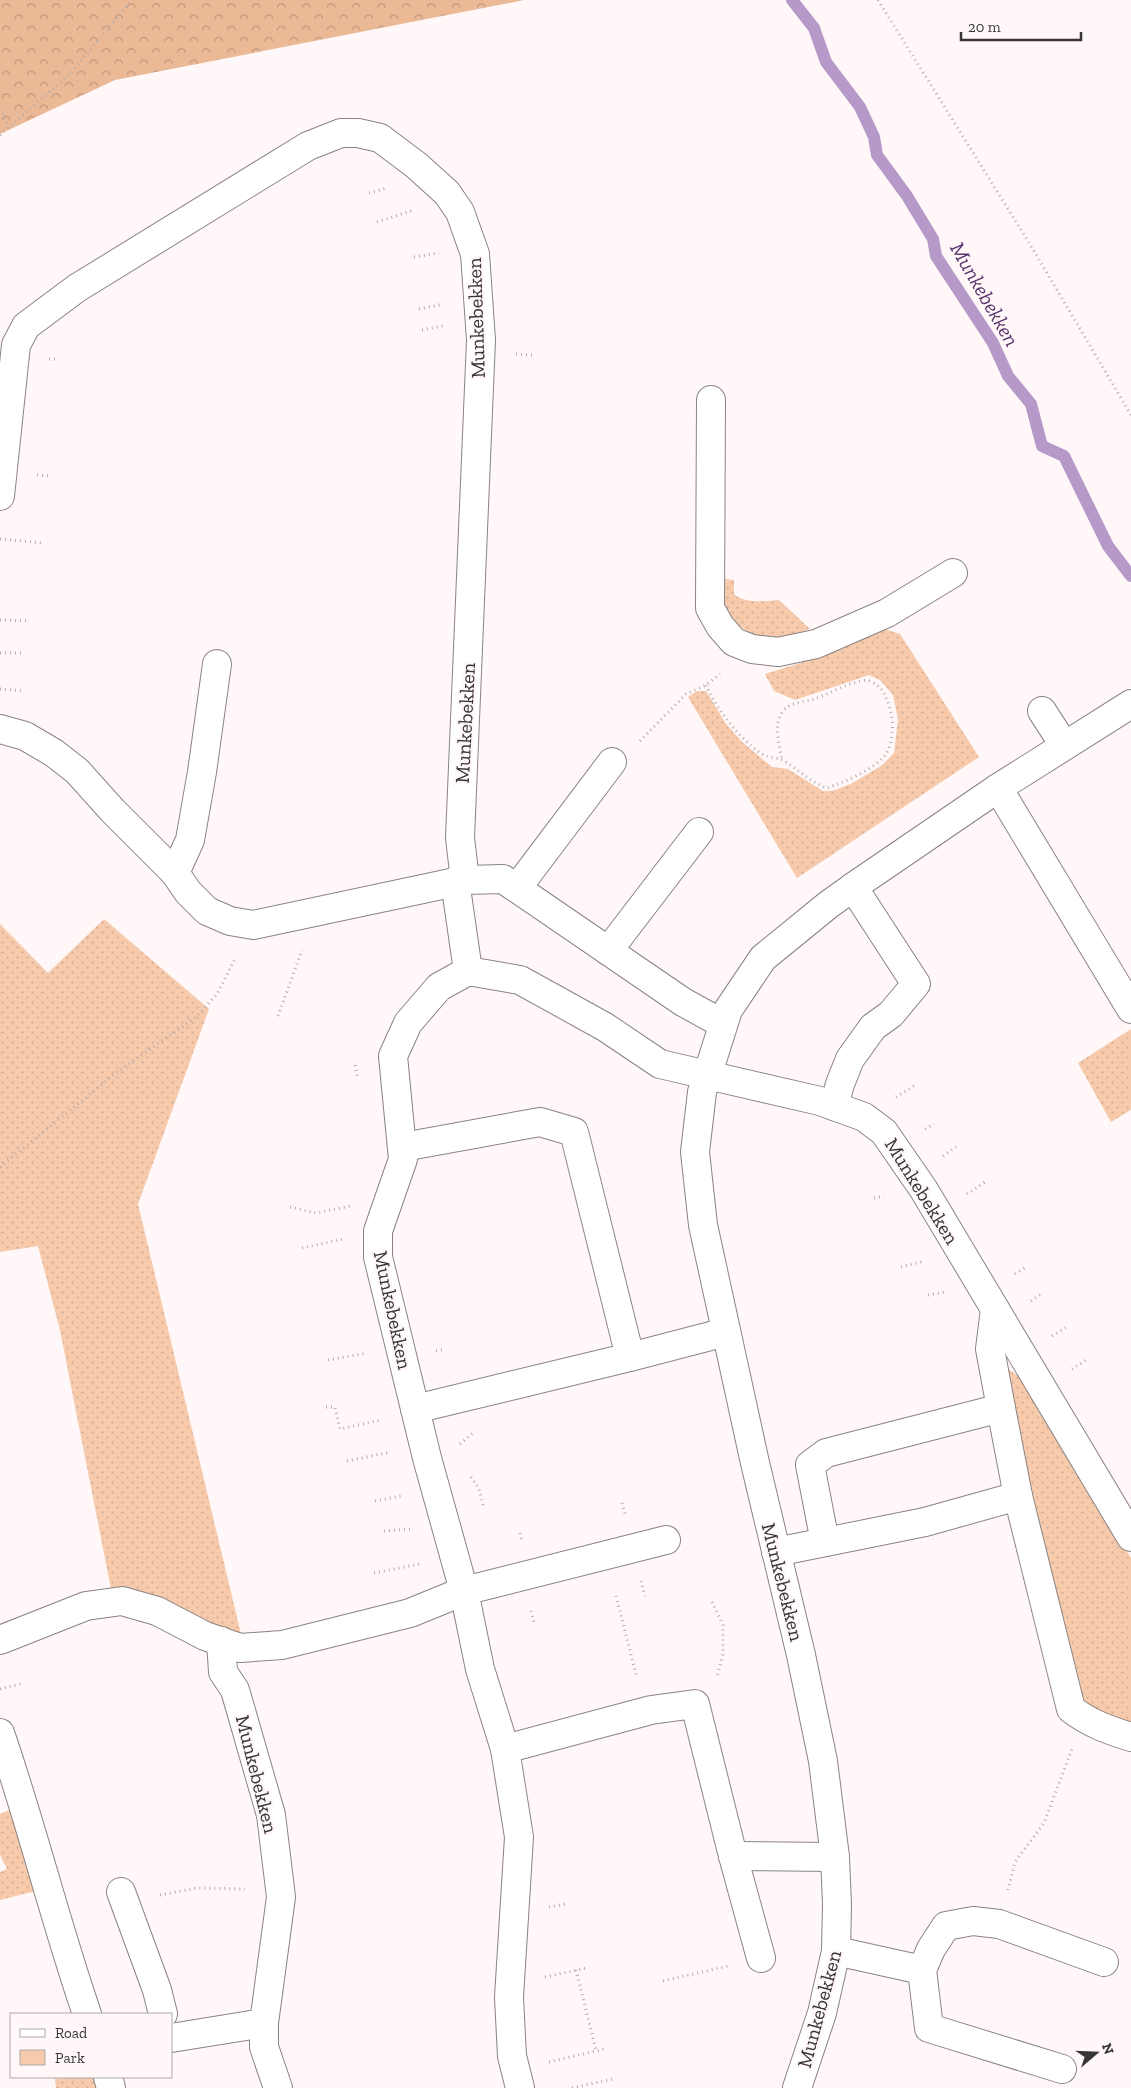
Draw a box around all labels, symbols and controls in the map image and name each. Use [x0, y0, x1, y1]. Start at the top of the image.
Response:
scale bar [961, 10, 1081, 42]
text: 20 m [968, 18, 1001, 36]
water label: Munkebekken [945, 237, 1025, 351]
street label: Munkebekken [462, 257, 490, 379]
street label: Munkebekken [450, 662, 480, 784]
street label: Munkebekken [880, 1133, 964, 1249]
street label: Munkebekken [369, 1248, 417, 1372]
street label: Munkebekken [757, 1521, 809, 1644]
street label: Munkebekken [231, 1713, 283, 1836]
street label: Munkebekken [792, 1947, 846, 2070]
legend [10, 2013, 172, 2078]
text: Road [55, 2024, 88, 2042]
north arrow [1071, 2028, 1121, 2078]
text: N [1098, 2041, 1118, 2057]
text: Park [55, 2049, 85, 2067]

